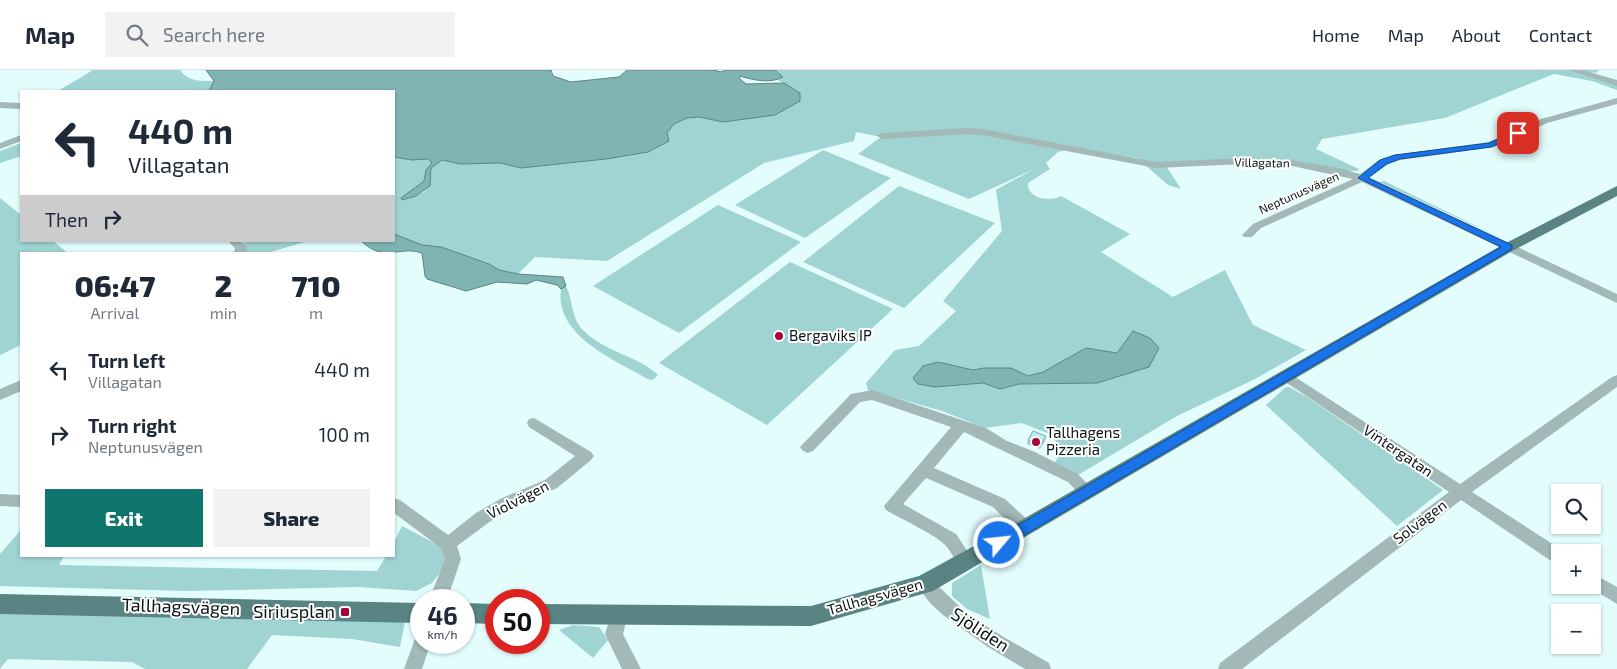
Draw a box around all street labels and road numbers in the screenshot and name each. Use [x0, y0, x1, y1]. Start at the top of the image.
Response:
street label: Villagatan [1234, 155, 1290, 169]
street label: Neptunusvägen [1256, 168, 1341, 216]
street label: Vintergatan [1360, 420, 1437, 480]
street label: Violvägen [484, 476, 551, 522]
street label: Solvägen [1389, 495, 1450, 547]
street label: Tallhagsvägen [825, 574, 925, 618]
street label: Tallhagsvägen [122, 593, 241, 619]
street label: Sjöliden [947, 602, 1014, 656]

